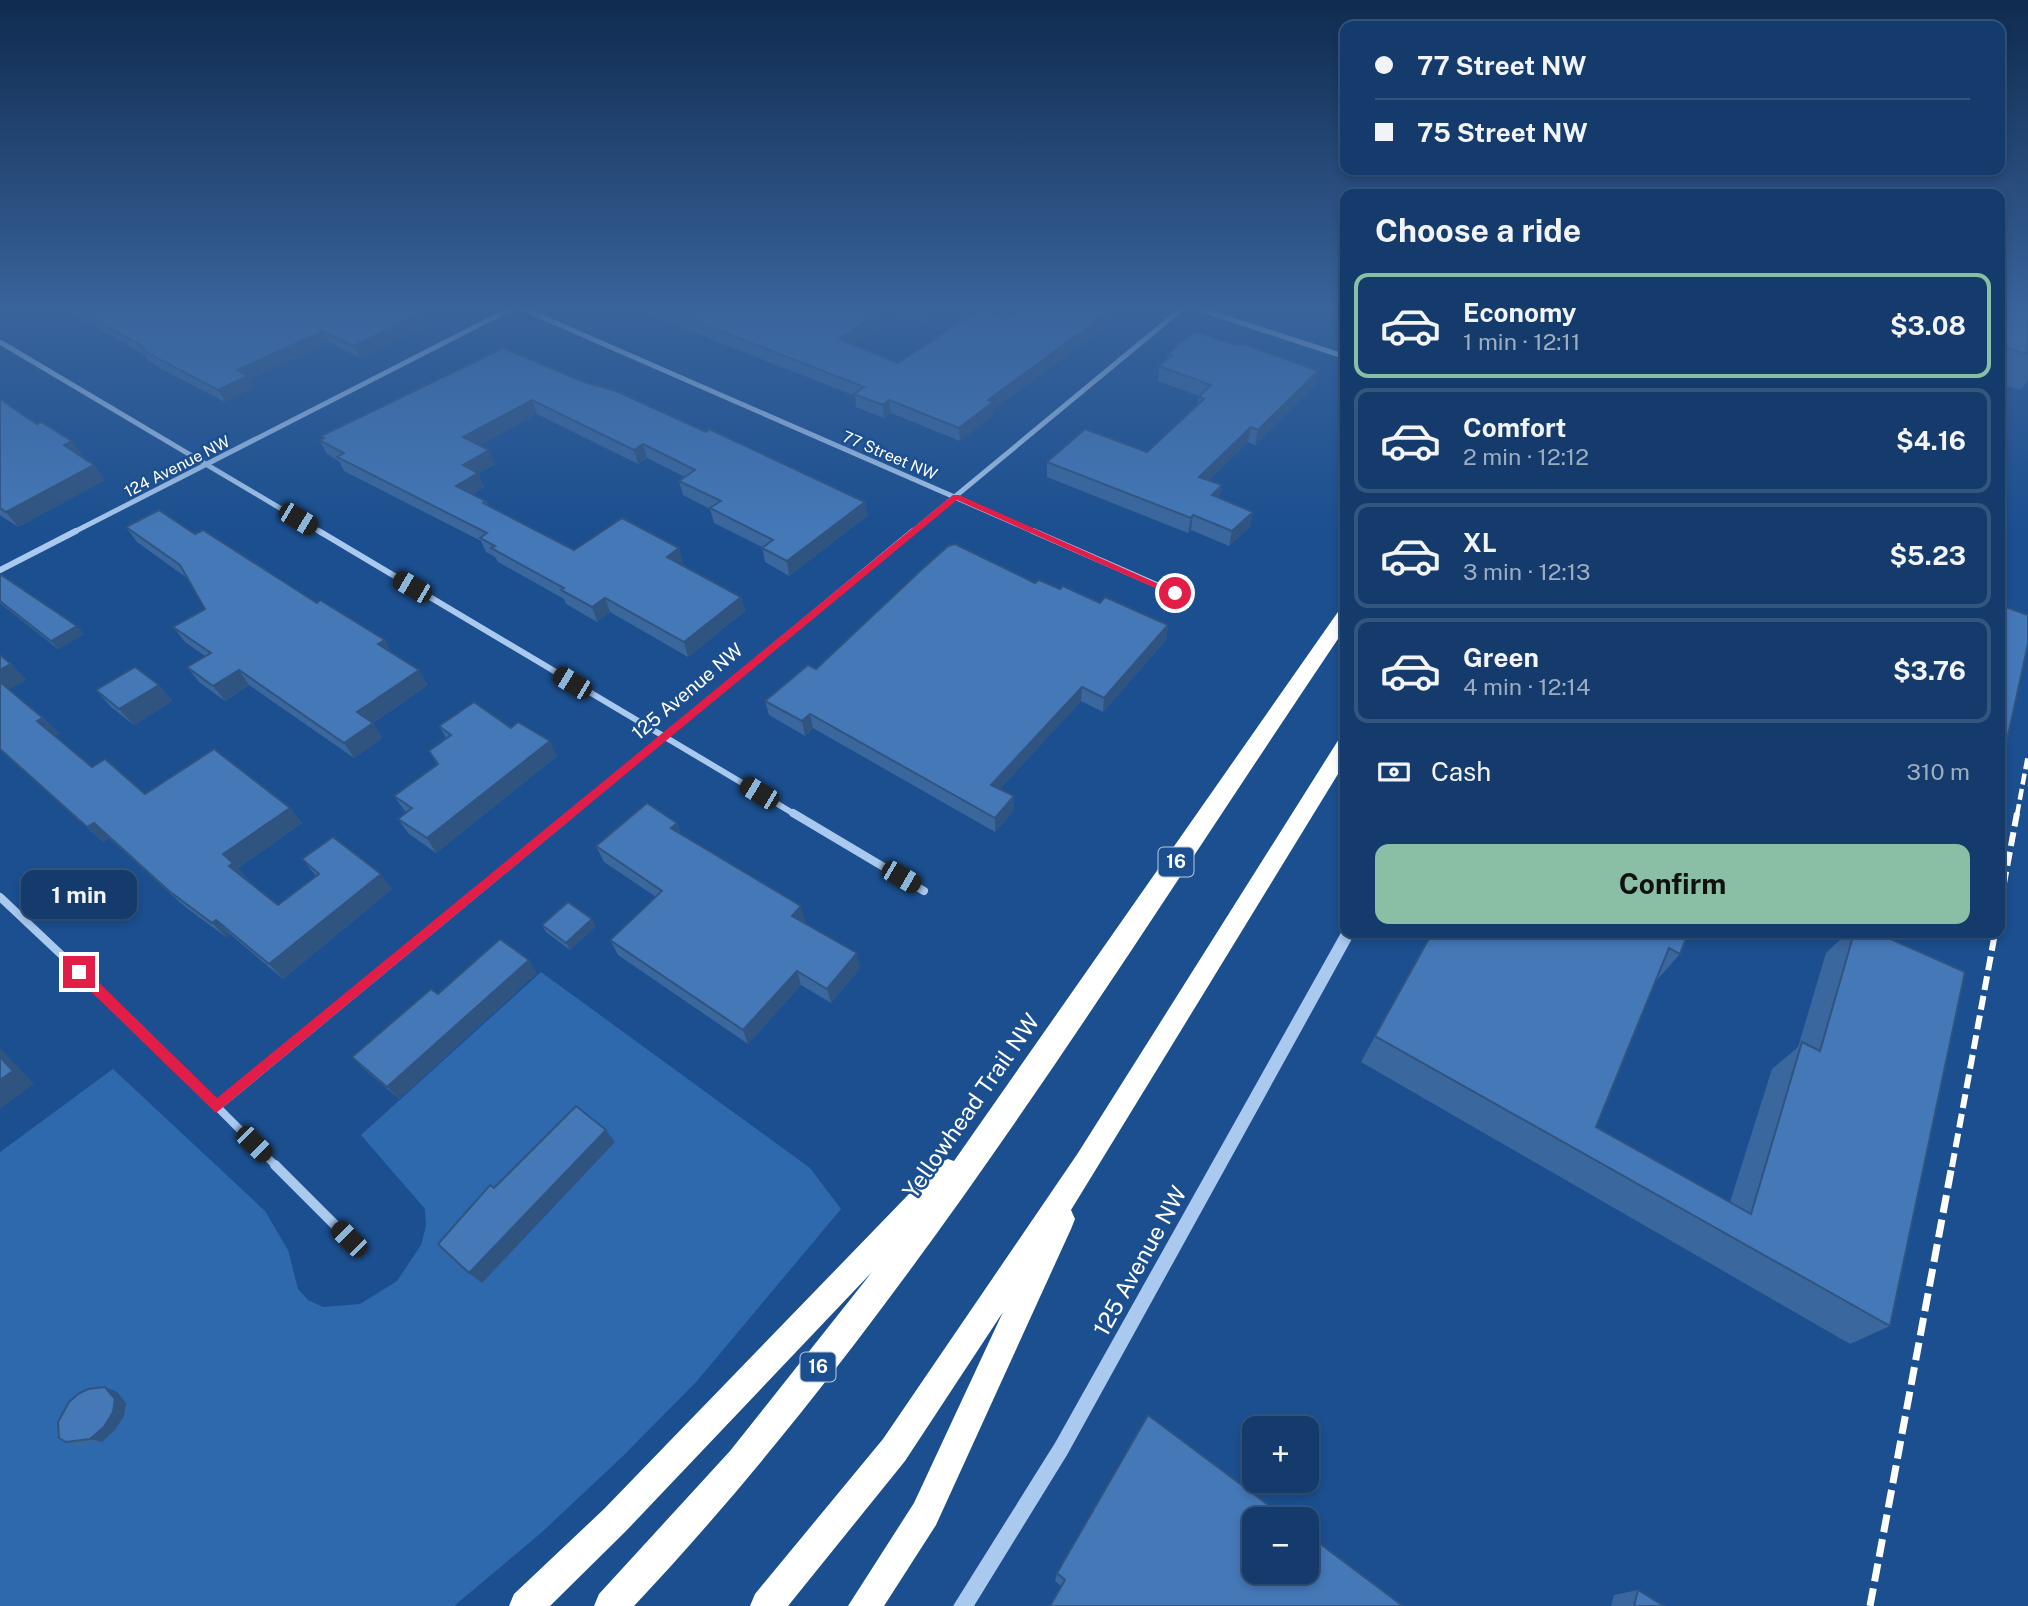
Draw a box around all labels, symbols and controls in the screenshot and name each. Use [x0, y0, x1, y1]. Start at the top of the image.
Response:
text: 77 Street NW [1417, 50, 1586, 81]
text: 75 Street NW [1417, 117, 1588, 148]
text: Choose a ride [1375, 212, 1581, 249]
icon: car [1379, 294, 1442, 357]
text: Economy [1463, 297, 1576, 328]
text: $3.08 [1890, 310, 1966, 341]
text: 1 min · 12:11 [1463, 328, 1580, 355]
icon: car [1379, 409, 1442, 472]
text: Comfort [1463, 412, 1566, 443]
text: $4.16 [1896, 425, 1966, 456]
street label: 77 Street NW [839, 427, 940, 484]
street label: 124 Avenue NW [121, 432, 233, 501]
text: 2 min · 12:12 [1463, 443, 1589, 470]
car [275, 499, 322, 539]
icon: car [1379, 524, 1442, 587]
text: XL [1463, 527, 1497, 558]
text: $5.23 [1889, 540, 1966, 571]
text: 3 min · 12:13 [1463, 558, 1591, 585]
car [389, 567, 436, 607]
route start [1159, 577, 1191, 609]
street label: 125 Avenue NW [627, 638, 747, 744]
icon: car [1379, 639, 1442, 702]
text: Green [1463, 642, 1539, 673]
text: $3.76 [1893, 655, 1966, 686]
car [549, 663, 596, 703]
text: 4 min · 12:14 [1463, 673, 1590, 700]
icon: cash [1375, 753, 1413, 791]
text: Cash [1431, 756, 1491, 787]
text: 310 m [1907, 758, 1970, 785]
car [736, 773, 783, 813]
button: Confirm [1375, 844, 1970, 924]
road number: 16 [1158, 848, 1194, 876]
car [878, 857, 925, 897]
callout: 1 min [21, 870, 137, 920]
text: 1 min [51, 881, 107, 908]
route end [63, 956, 95, 988]
street label: Yellowhead Trail NW [897, 1008, 1045, 1203]
car [232, 1122, 277, 1166]
street label: 125 Avenue NW [1087, 1181, 1192, 1340]
car [327, 1217, 372, 1261]
road number: 16 [800, 1352, 836, 1382]
map controls [1242, 1416, 1319, 1584]
button: + [1242, 1416, 1319, 1493]
button: − [1242, 1507, 1319, 1584]

